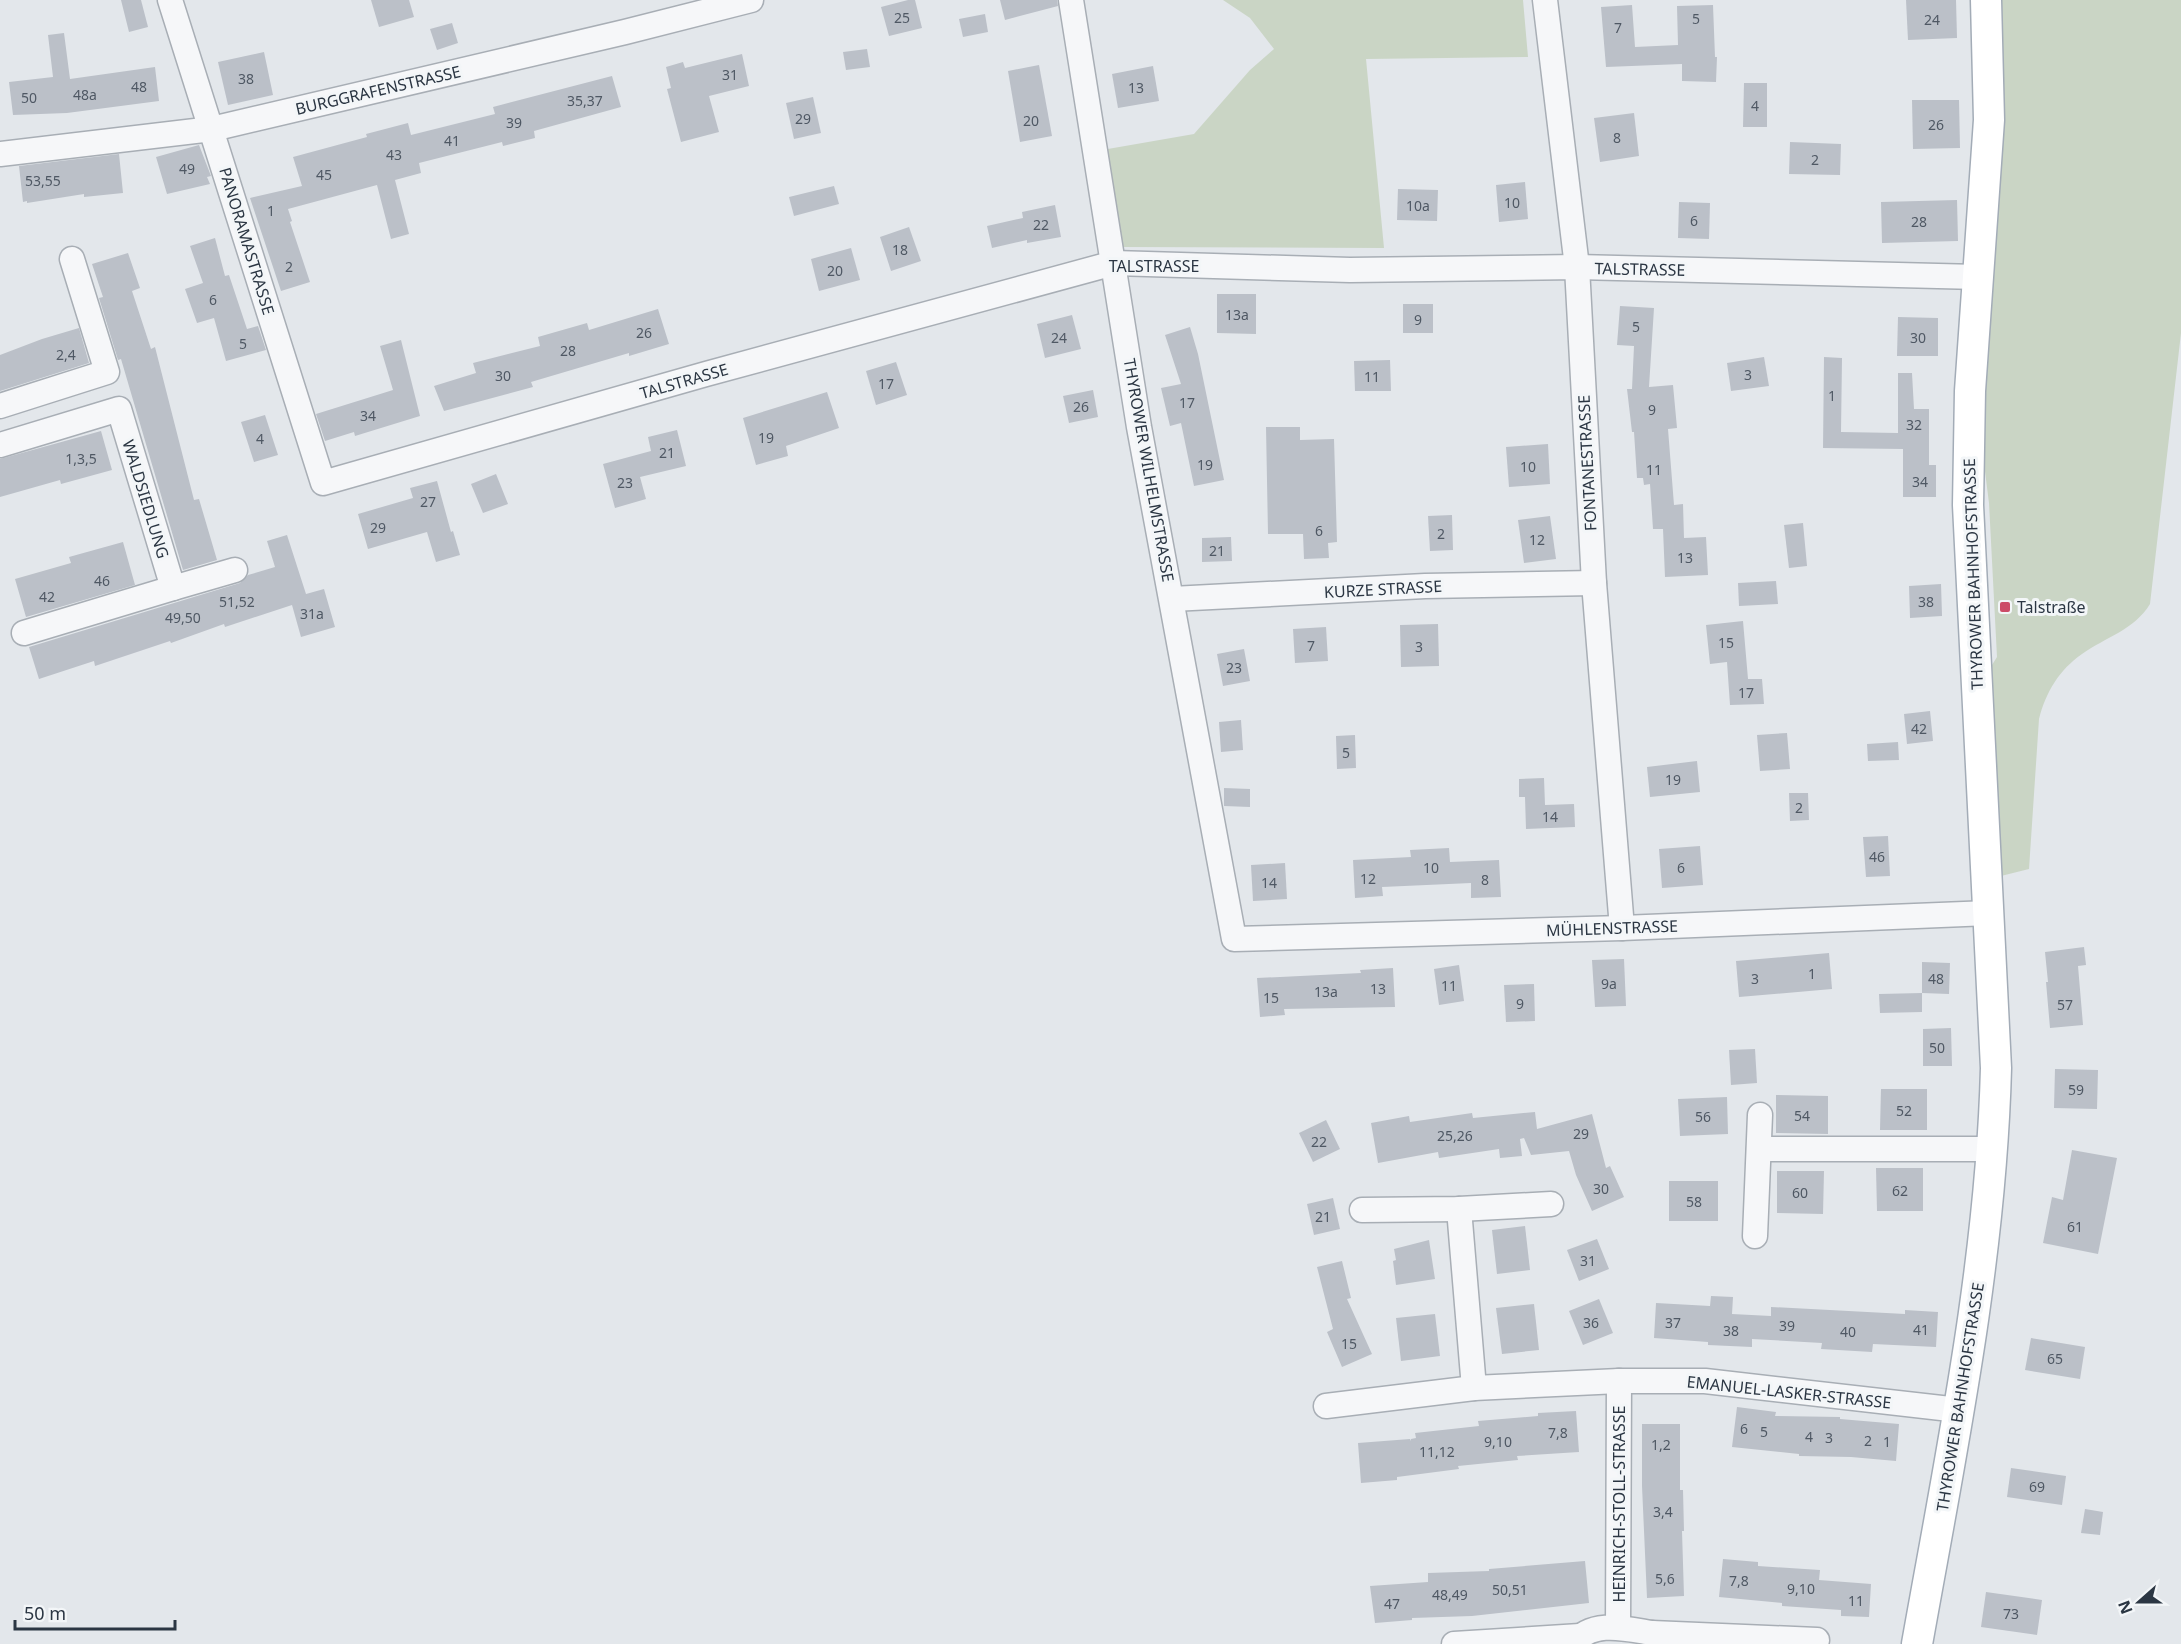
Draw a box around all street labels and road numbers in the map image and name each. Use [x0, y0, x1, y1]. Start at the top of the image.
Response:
street label: BURGGRAFENSTRASSE [293, 60, 463, 120]
street label: PANORAMASTRASSE [214, 165, 280, 317]
street label: TALSTRASSE [1109, 255, 1199, 277]
street label: TALSTRASSE [1594, 257, 1686, 281]
street label: THYROWER WILHELMSTRASSE [1118, 356, 1180, 584]
street label: TALSTRASSE [637, 358, 731, 404]
street label: FONTANESTRASSE [1572, 394, 1602, 532]
street label: WALDSIEDLUNG [117, 437, 175, 561]
street label: THYROWER BAHNHOFSTRASSE [1958, 458, 1988, 690]
street label: KURZE STRASSE [1323, 575, 1443, 603]
street label: MÜHLENSTRASSE [1546, 915, 1678, 941]
street label: THYROWER BAHNHOFSTRASSE [1931, 1281, 1989, 1513]
street label: EMANUEL-LASKER-STRASSE [1686, 1370, 1892, 1414]
street label: HEINRICH-STOLL-STRASSE [1608, 1406, 1630, 1602]

